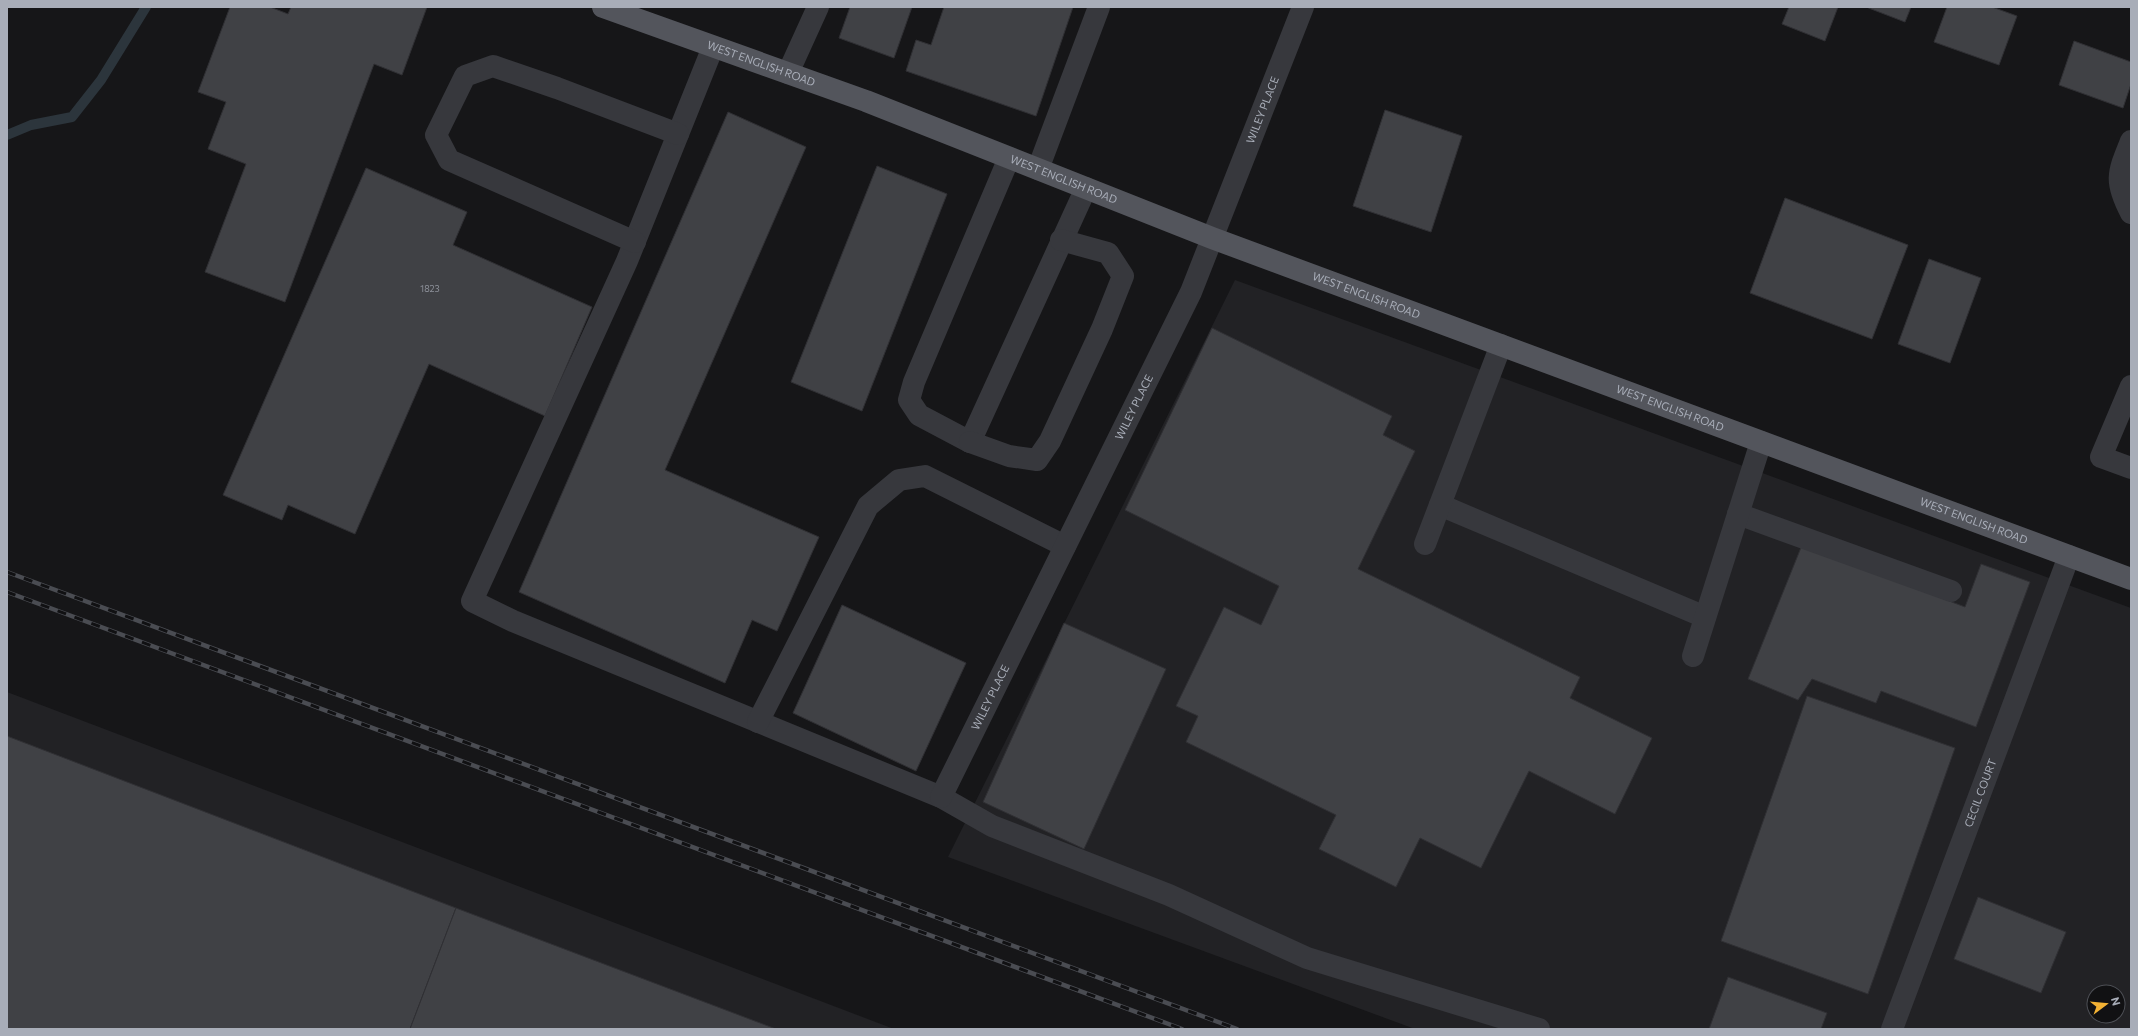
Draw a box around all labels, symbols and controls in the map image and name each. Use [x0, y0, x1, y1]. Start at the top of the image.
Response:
street label: WEST ENGLISH ROAD [706, 38, 817, 88]
street label: WILEY PLACE [1243, 74, 1281, 145]
street label: WEST ENGLISH ROAD [1009, 152, 1119, 206]
street label: WEST ENGLISH ROAD [1311, 269, 1422, 321]
house number: 1823 [420, 283, 440, 294]
street label: WILEY PLACE [1112, 372, 1155, 442]
street label: WEST ENGLISH ROAD [1615, 382, 1726, 433]
street label: WEST ENGLISH ROAD [1918, 494, 2030, 546]
street label: WILEY PLACE [968, 663, 1011, 732]
street label: CECIL COURT [1961, 757, 1999, 829]
north arrow [2086, 984, 2126, 1024]
text: N [2109, 995, 2123, 1007]

